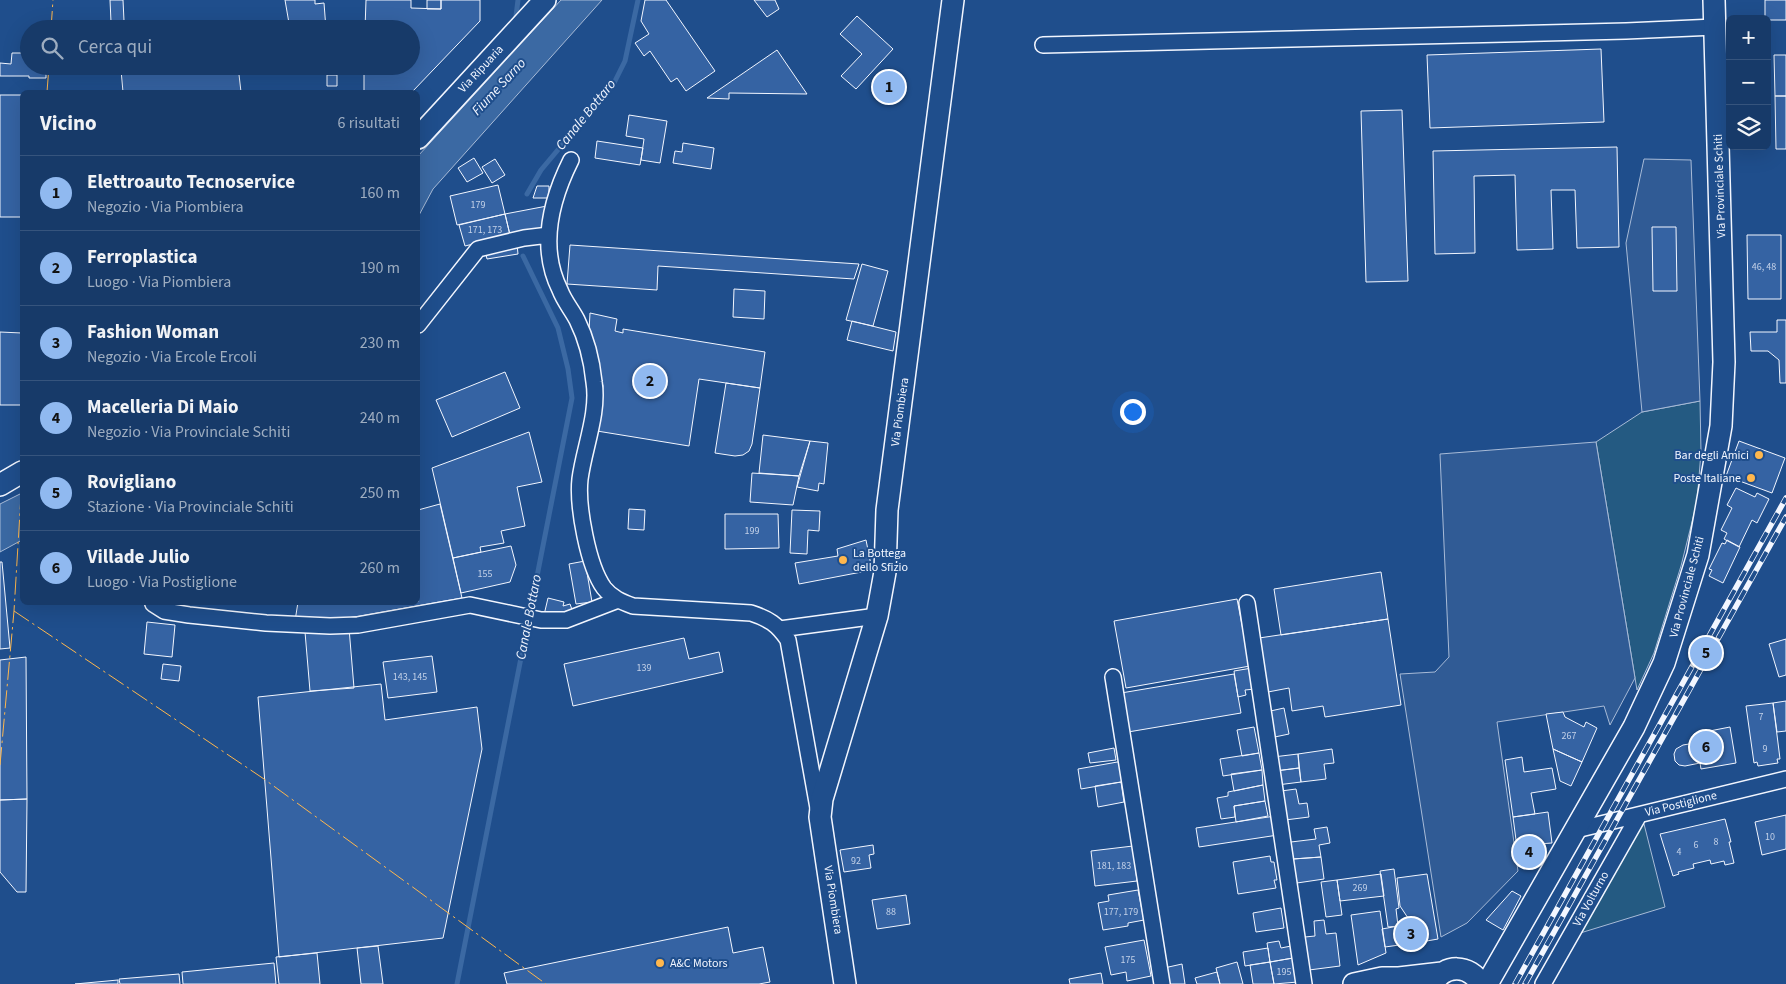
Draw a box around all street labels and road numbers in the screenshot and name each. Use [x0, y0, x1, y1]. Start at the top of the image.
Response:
street label: Via Ripuaria [454, 41, 508, 97]
street label: Via Provinciale Schiti [1710, 134, 1730, 238]
street label: Via Piombiera [887, 377, 913, 447]
street label: Via Provinciale Schiti [1665, 534, 1709, 640]
street label: Via Postiglione [1643, 787, 1719, 821]
street label: Via Piombiera [819, 864, 847, 936]
street label: Via Volturno [1569, 868, 1613, 930]

